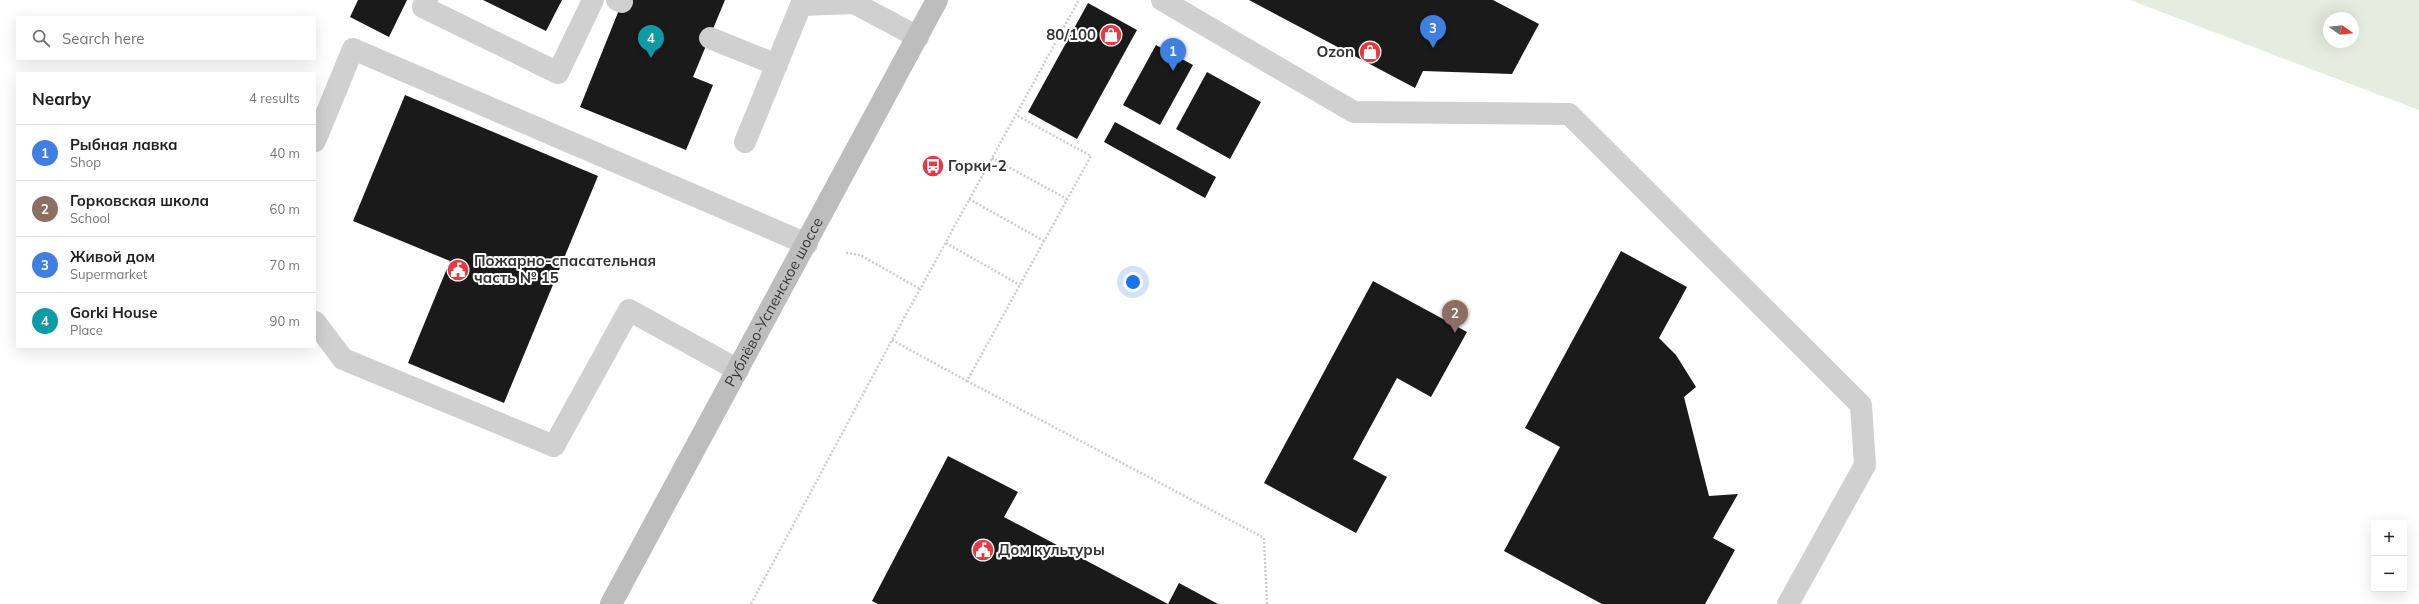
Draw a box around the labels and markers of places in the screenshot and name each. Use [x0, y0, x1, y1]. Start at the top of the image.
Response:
pin: 3 [1420, 15, 1446, 48]
shop icon: 80/100 [1098, 22, 1124, 48]
pin: 4 [638, 25, 664, 58]
place label: 80/100 [1046, 25, 1096, 44]
pin: 1 [1160, 38, 1186, 71]
shop icon: Ozon [1357, 39, 1383, 65]
place label: Ozon [1317, 42, 1354, 61]
bus stop icon: Горки-2 [920, 153, 946, 179]
place label: Горки-2 [948, 156, 1007, 175]
place label: Пожарно-спасательная часть № 15 [474, 251, 656, 287]
public building icon: Пожарно-спасательная часть № 15 [445, 257, 471, 283]
pin: 2 [1442, 300, 1468, 333]
public building icon: Дом культуры [970, 537, 996, 563]
place label: Дом культуры [998, 540, 1105, 559]

